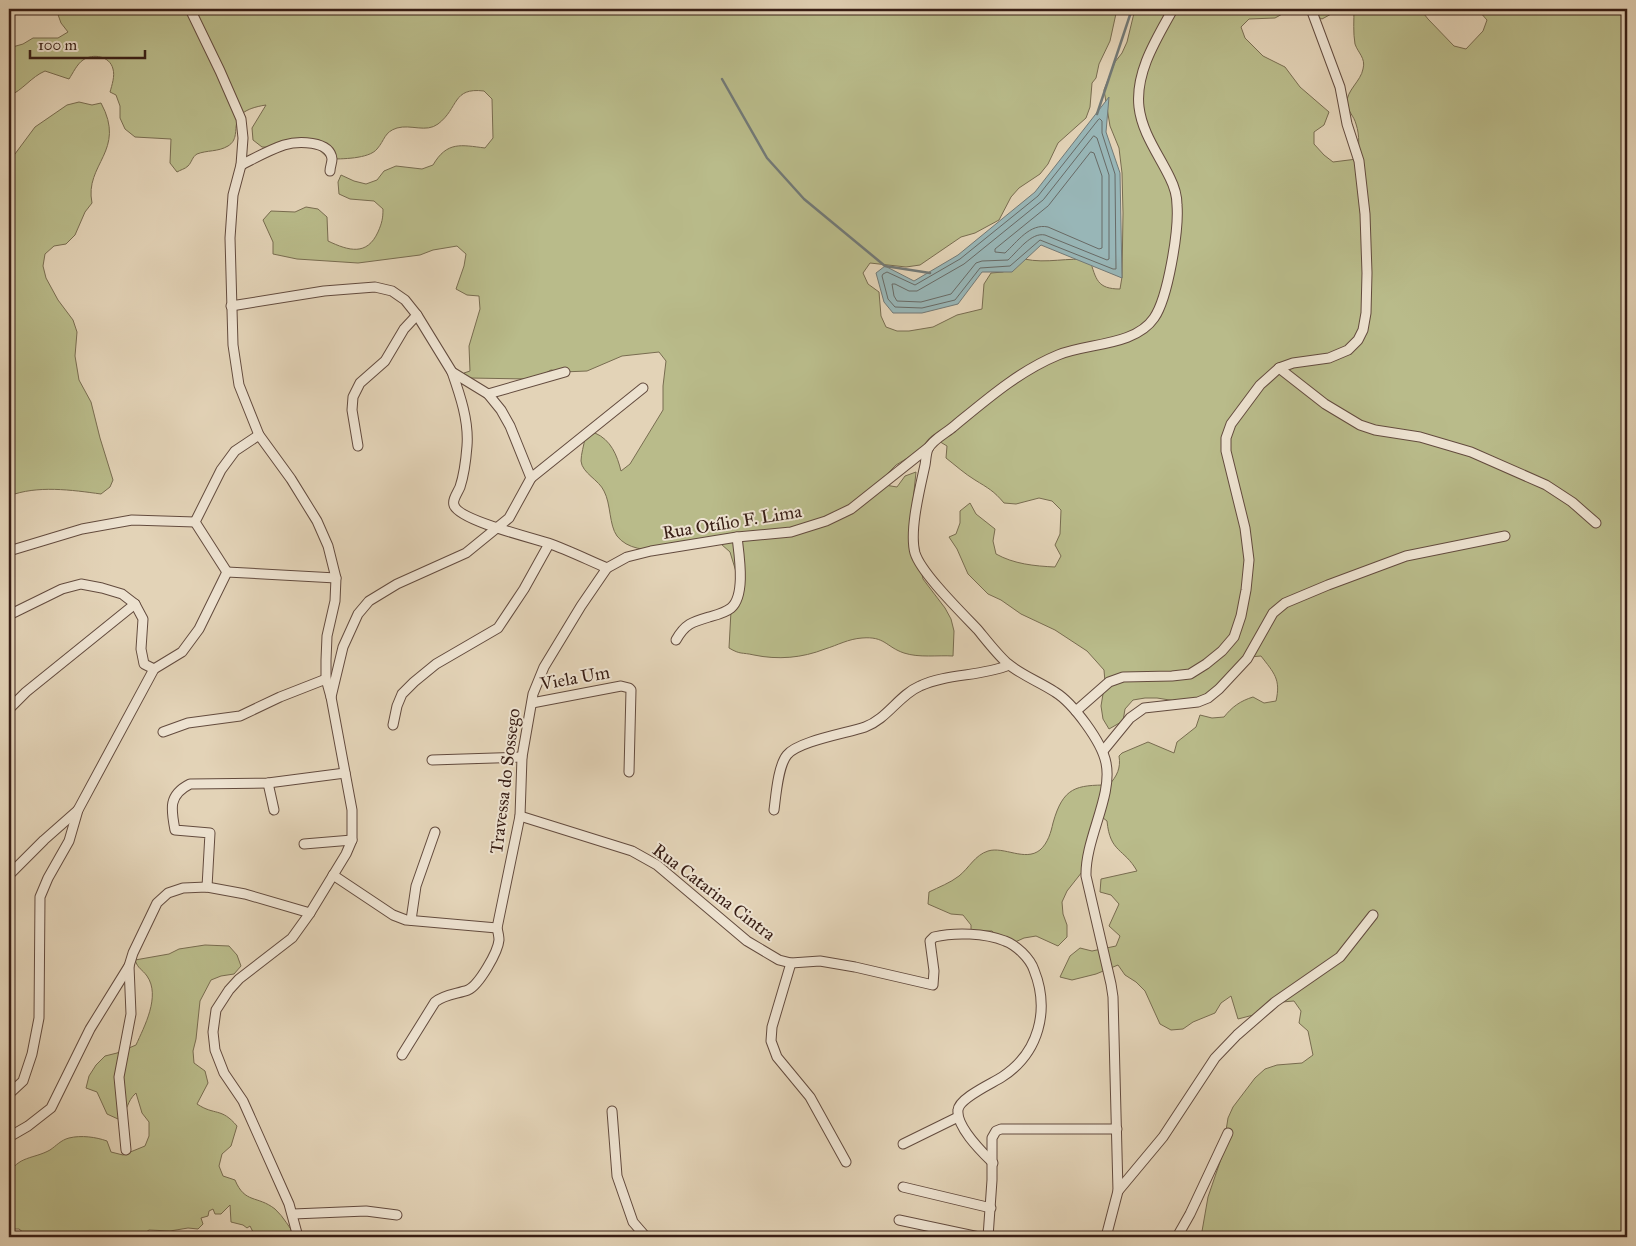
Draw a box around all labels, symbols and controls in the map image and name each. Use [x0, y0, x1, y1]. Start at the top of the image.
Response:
scale bar [30, 28, 145, 60]
text: 100 m [38, 36, 78, 54]
street label: Rua Otílio F. Lima [661, 500, 804, 544]
street label: Viela Um [538, 661, 611, 695]
street label: Travessa do Sossego [485, 707, 526, 855]
street label: Rua Catarina Cintra [648, 839, 780, 946]

